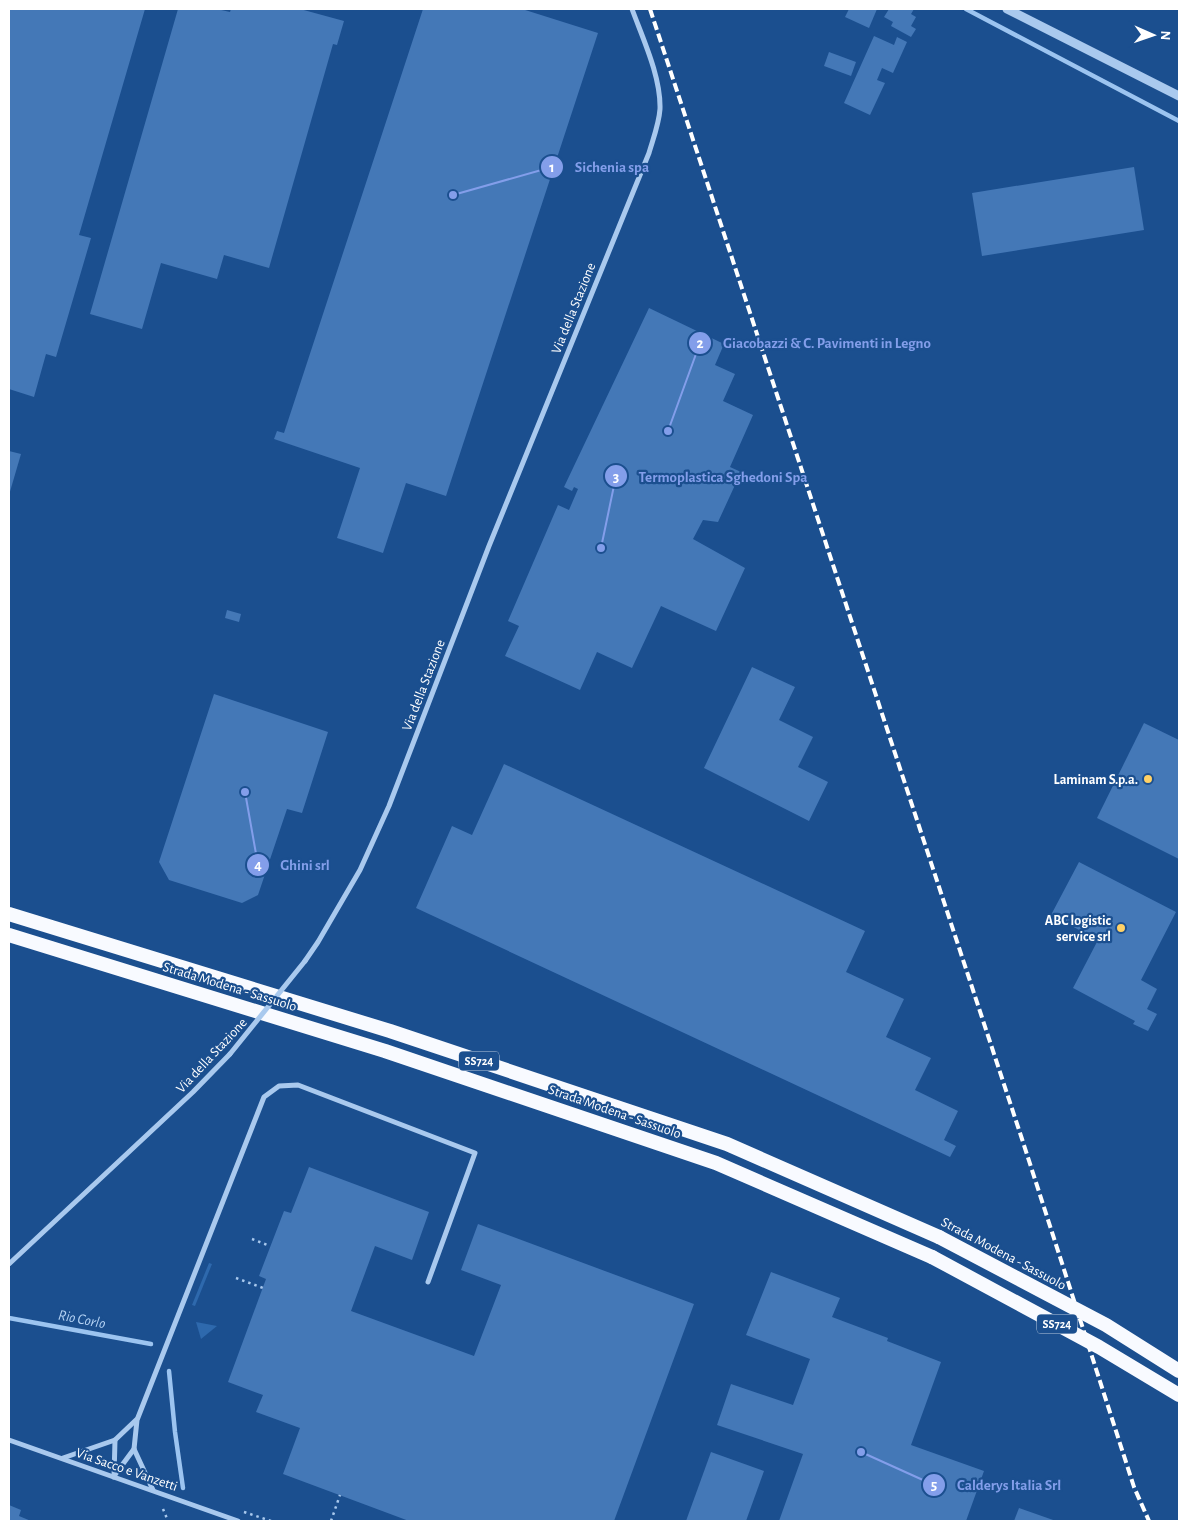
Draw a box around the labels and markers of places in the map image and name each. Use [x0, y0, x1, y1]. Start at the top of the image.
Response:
callout: Sichenia spa [539, 152, 659, 182]
callout: Giacobazzi & C. Pavimenti in Legno [688, 328, 940, 358]
callout: Termoplastica Sghedoni Spa [603, 461, 817, 491]
place label: Laminam S.p.a. [1054, 773, 1138, 787]
marker: Laminam S.p.a. [1142, 773, 1154, 785]
callout: Ghini srl [245, 850, 340, 880]
place label: ABC logistic service srl [1045, 914, 1112, 944]
marker: ABC logistic service srl [1115, 922, 1127, 934]
callout: Calderys Italia Srl [922, 1470, 1071, 1500]

